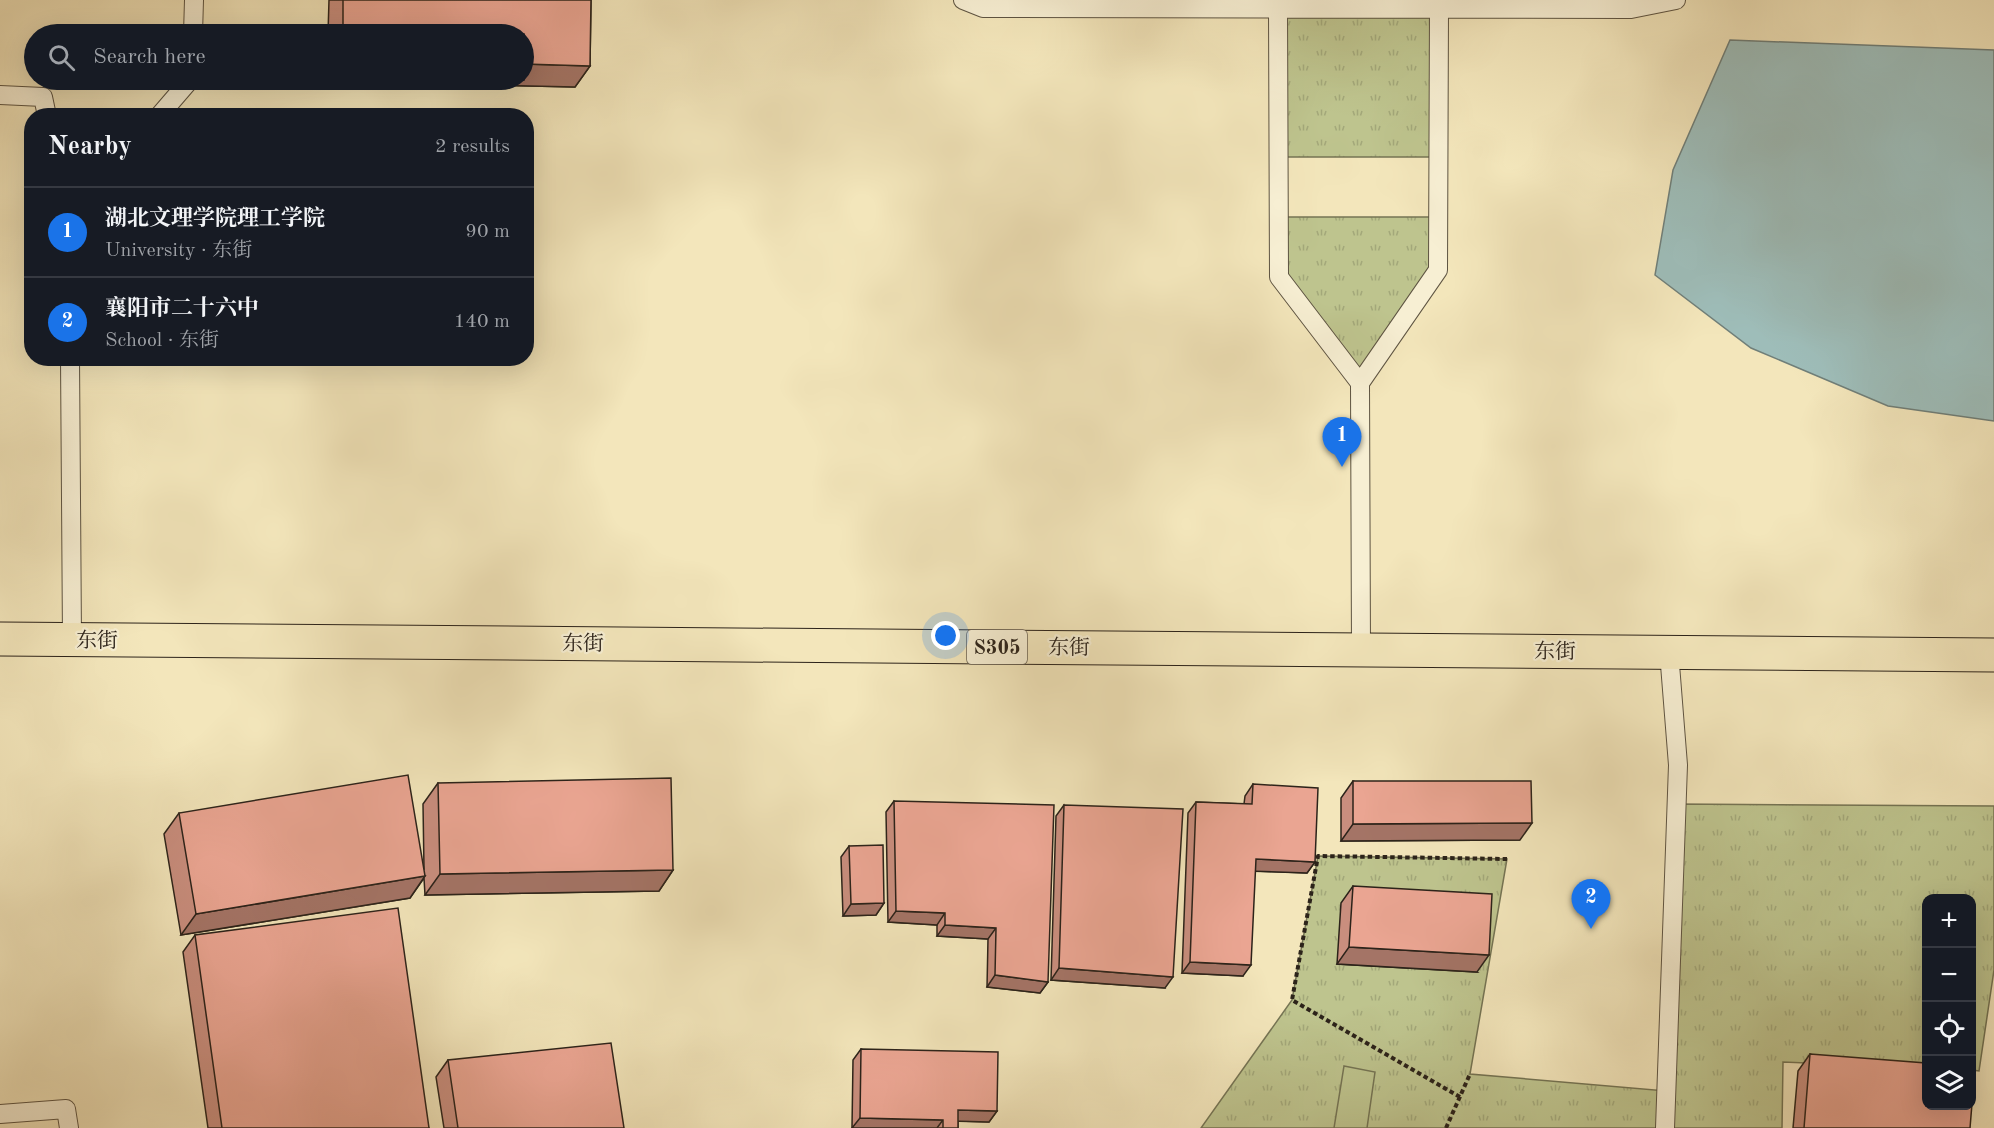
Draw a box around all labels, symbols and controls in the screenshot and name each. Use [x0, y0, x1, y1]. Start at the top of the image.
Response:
search box [24, 24, 534, 90]
icon: search [45, 41, 78, 74]
text: Search here [93, 46, 206, 68]
text: Nearby [48, 134, 132, 160]
text: 2 results [435, 137, 510, 157]
text: 湖北文理学院理工学院 [105, 208, 325, 230]
text: 1 [62, 222, 73, 242]
text: 90 m [465, 222, 510, 242]
text: University · 东街 [105, 241, 252, 261]
text: 襄阳市二十六中 [105, 298, 259, 320]
text: 2 [62, 312, 73, 332]
text: 140 m [454, 312, 510, 332]
text: School · 东街 [105, 331, 219, 351]
pin: 1 [1322, 418, 1362, 467]
your location [931, 621, 960, 650]
street label: 东街 [76, 629, 118, 652]
road number: S305 [967, 630, 1027, 664]
street label: 东街 [562, 632, 604, 655]
street label: 东街 [1048, 636, 1090, 659]
street label: 东街 [1534, 640, 1576, 663]
pin: 2 [1572, 880, 1610, 929]
map controls [1922, 894, 1976, 1110]
button: + [1922, 894, 1976, 948]
button: − [1922, 948, 1976, 1002]
button: locate [1922, 1002, 1976, 1056]
button: layers [1922, 1056, 1976, 1110]

